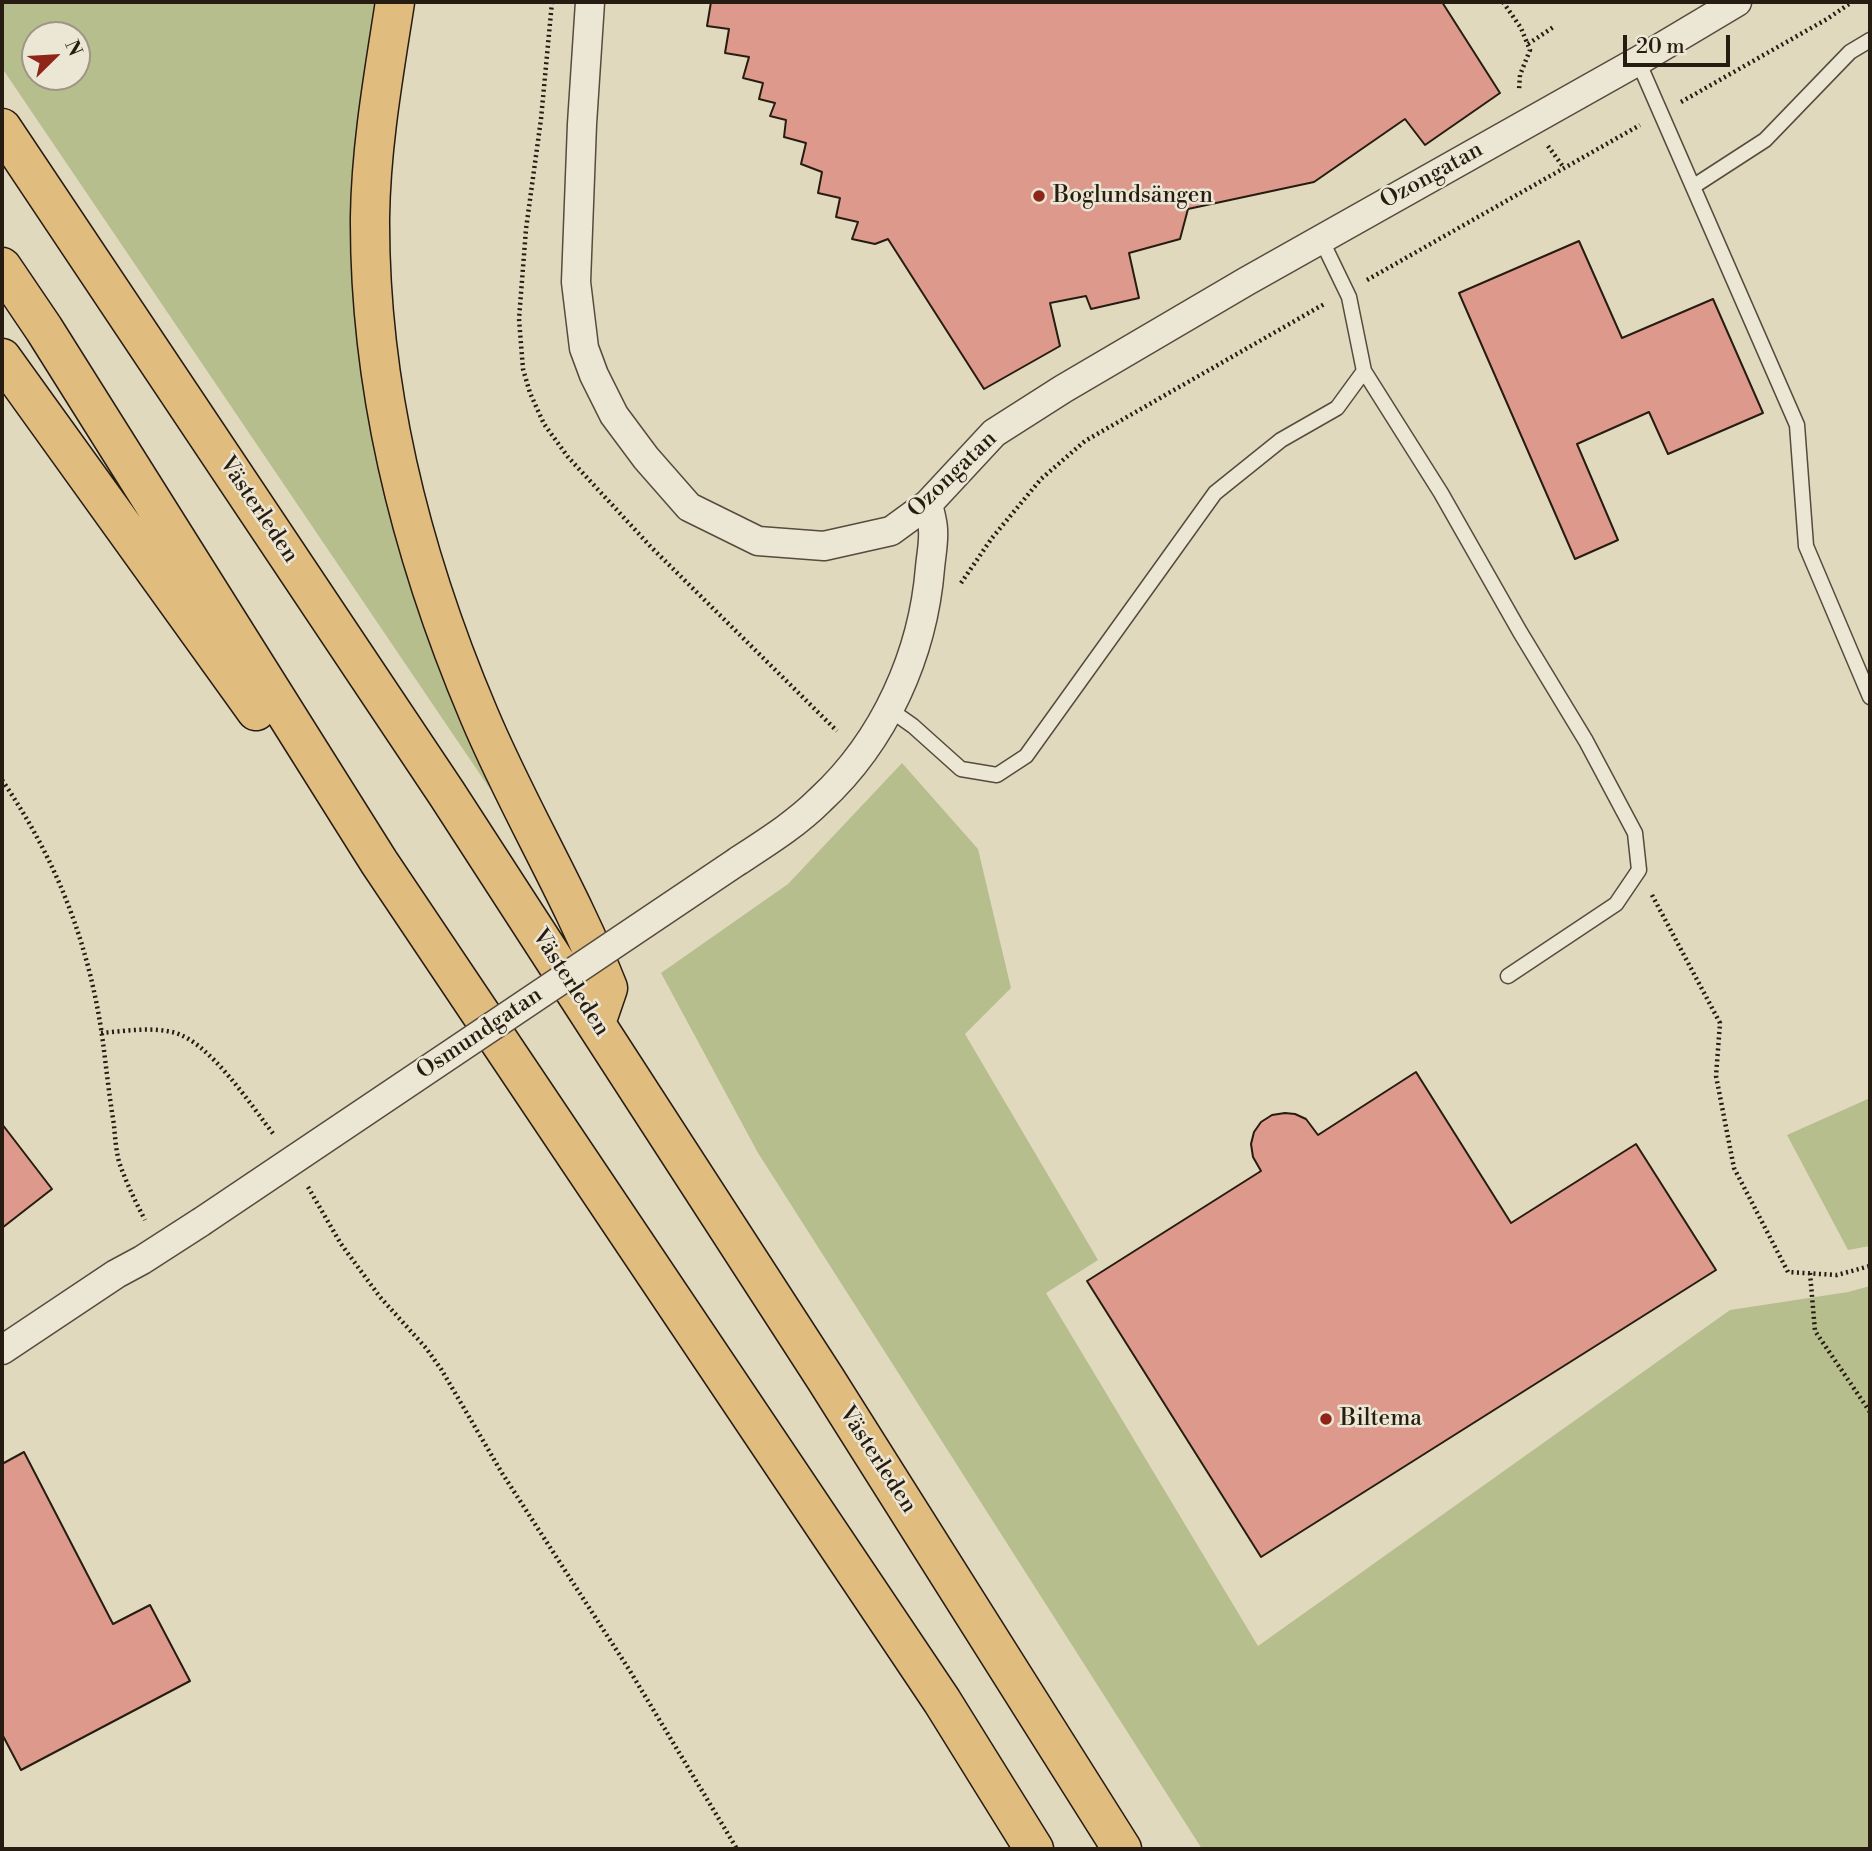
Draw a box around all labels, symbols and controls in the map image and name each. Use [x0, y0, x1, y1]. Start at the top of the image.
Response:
north arrow [21, 21, 91, 91]
scale bar [1627, 21, 1734, 65]
text: 20 m [1636, 34, 1685, 60]
text: N [59, 37, 87, 60]
street label: Ozongatan [1376, 137, 1488, 215]
place label: Boglundsängen [1053, 182, 1213, 210]
marker: Boglundsängen [1031, 188, 1047, 204]
street label: Ozongatan [903, 426, 1003, 524]
street label: Västerleden [212, 452, 304, 568]
street label: Västerleden [525, 924, 615, 1042]
street label: Osmundgatan [412, 982, 548, 1086]
street label: Västerleden [832, 1401, 922, 1519]
place label: Biltema [1340, 1405, 1422, 1433]
marker: Biltema [1318, 1411, 1334, 1427]

